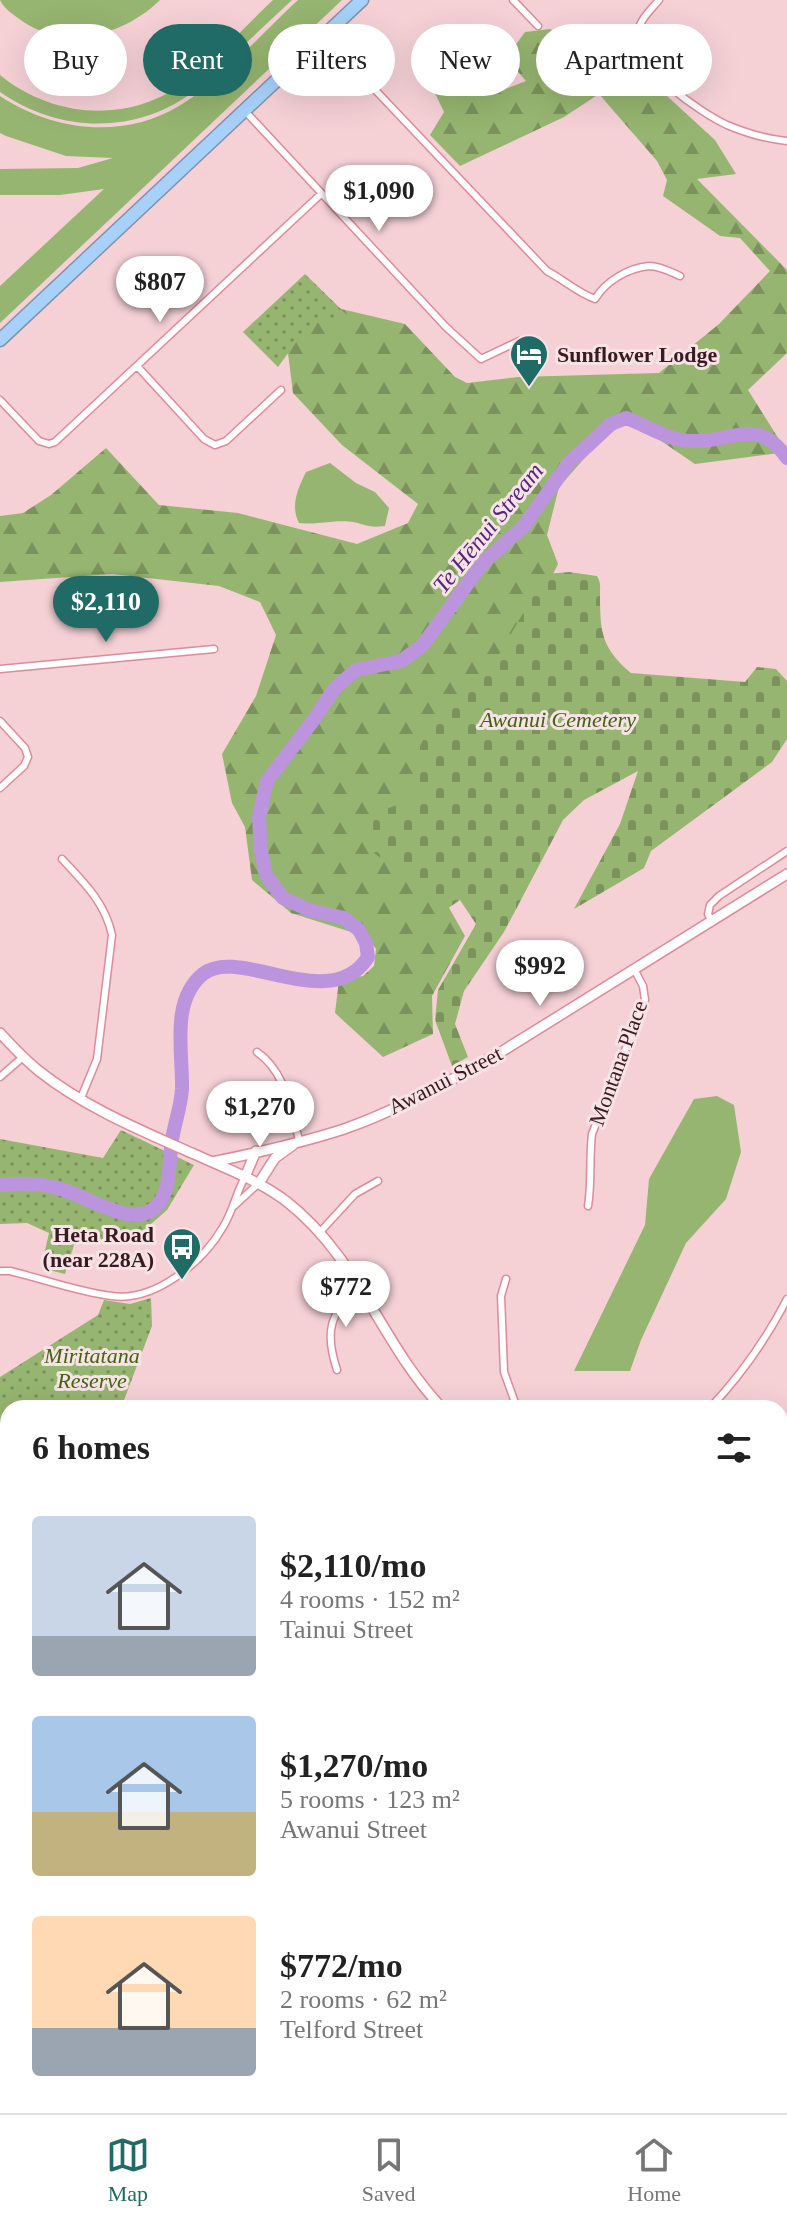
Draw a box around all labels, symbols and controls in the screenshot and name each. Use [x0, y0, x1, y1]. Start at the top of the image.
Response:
chip: Buy [24, 24, 127, 96]
chip: Rent [143, 24, 252, 96]
chip: Filters [268, 24, 395, 96]
chip: New [411, 24, 520, 96]
chip: Apartment [536, 24, 712, 96]
pin: $1,090 [314, 165, 444, 233]
text: $1,090 [343, 176, 415, 205]
pin: $807 [113, 256, 207, 324]
text: $807 [134, 267, 186, 296]
hotel icon: Sunflower Lodge [508, 333, 550, 388]
place label: Sunflower Lodge [557, 342, 718, 367]
water label: Te Hēnui Stream [428, 458, 548, 598]
pin: $2,110 [41, 576, 171, 644]
text: $2,110 [71, 587, 141, 616]
park label: Awanui Cemetery [478, 707, 636, 732]
pin: $992 [493, 940, 587, 1008]
text: $992 [514, 951, 566, 980]
street label: Montana Place [584, 997, 652, 1129]
street label: Awanui Street [384, 1041, 506, 1119]
pin: $1,270 [195, 1081, 325, 1149]
text: $1,270 [224, 1092, 296, 1121]
place label: Heta Road (near 228A) [43, 1222, 154, 1272]
bus stop icon: Heta Road (near 228A) [161, 1226, 203, 1281]
pin: $772 [299, 1261, 393, 1329]
text: $772 [320, 1272, 372, 1301]
park label: Miritatana Reserve [43, 1343, 140, 1393]
icon: filters [712, 1426, 756, 1470]
text: 6 homes [32, 1429, 150, 1466]
text: $2,110/mo [280, 1547, 426, 1584]
icon: home [96, 1548, 192, 1644]
text: 4 rooms · 152 m² [280, 1585, 460, 1614]
text: Tainui Street [280, 1615, 413, 1644]
text: $1,270/mo [280, 1747, 428, 1784]
icon: home [96, 1748, 192, 1844]
text: 5 rooms · 123 m² [280, 1785, 460, 1814]
text: Awanui Street [280, 1815, 427, 1844]
text: $772/mo [280, 1947, 403, 1984]
icon: home [96, 1948, 192, 2044]
text: 2 rooms · 62 m² [280, 1985, 447, 2014]
text: Telford Street [280, 2015, 423, 2044]
tab: Map [106, 2133, 150, 2207]
tab: Saved [362, 2133, 415, 2207]
tab: Home [627, 2133, 681, 2207]

